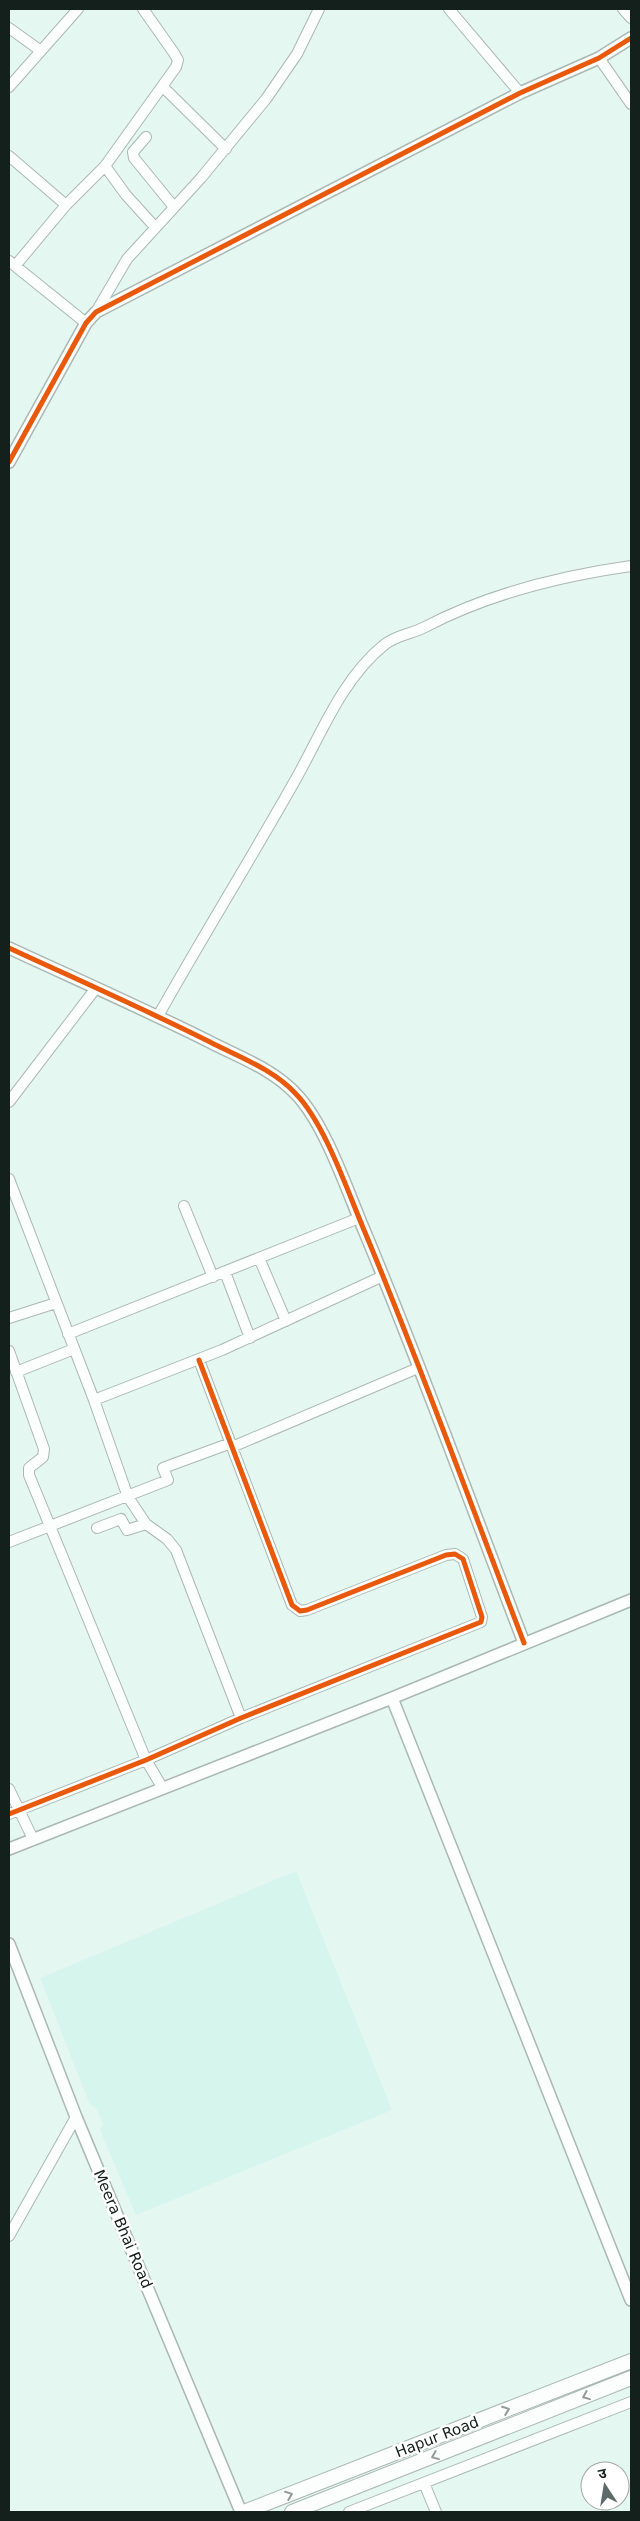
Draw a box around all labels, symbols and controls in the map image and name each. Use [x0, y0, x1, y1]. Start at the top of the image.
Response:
street label: Meera Bhai Road [90, 2167, 156, 2291]
one-way arrow [582, 2389, 591, 2400]
one-way arrow [501, 2406, 509, 2416]
street label: Hapur Road [393, 2413, 481, 2461]
one-way arrow [431, 2450, 440, 2460]
north arrow [580, 2461, 630, 2511]
text: उ [597, 2464, 609, 2482]
one-way arrow [284, 2490, 293, 2501]

